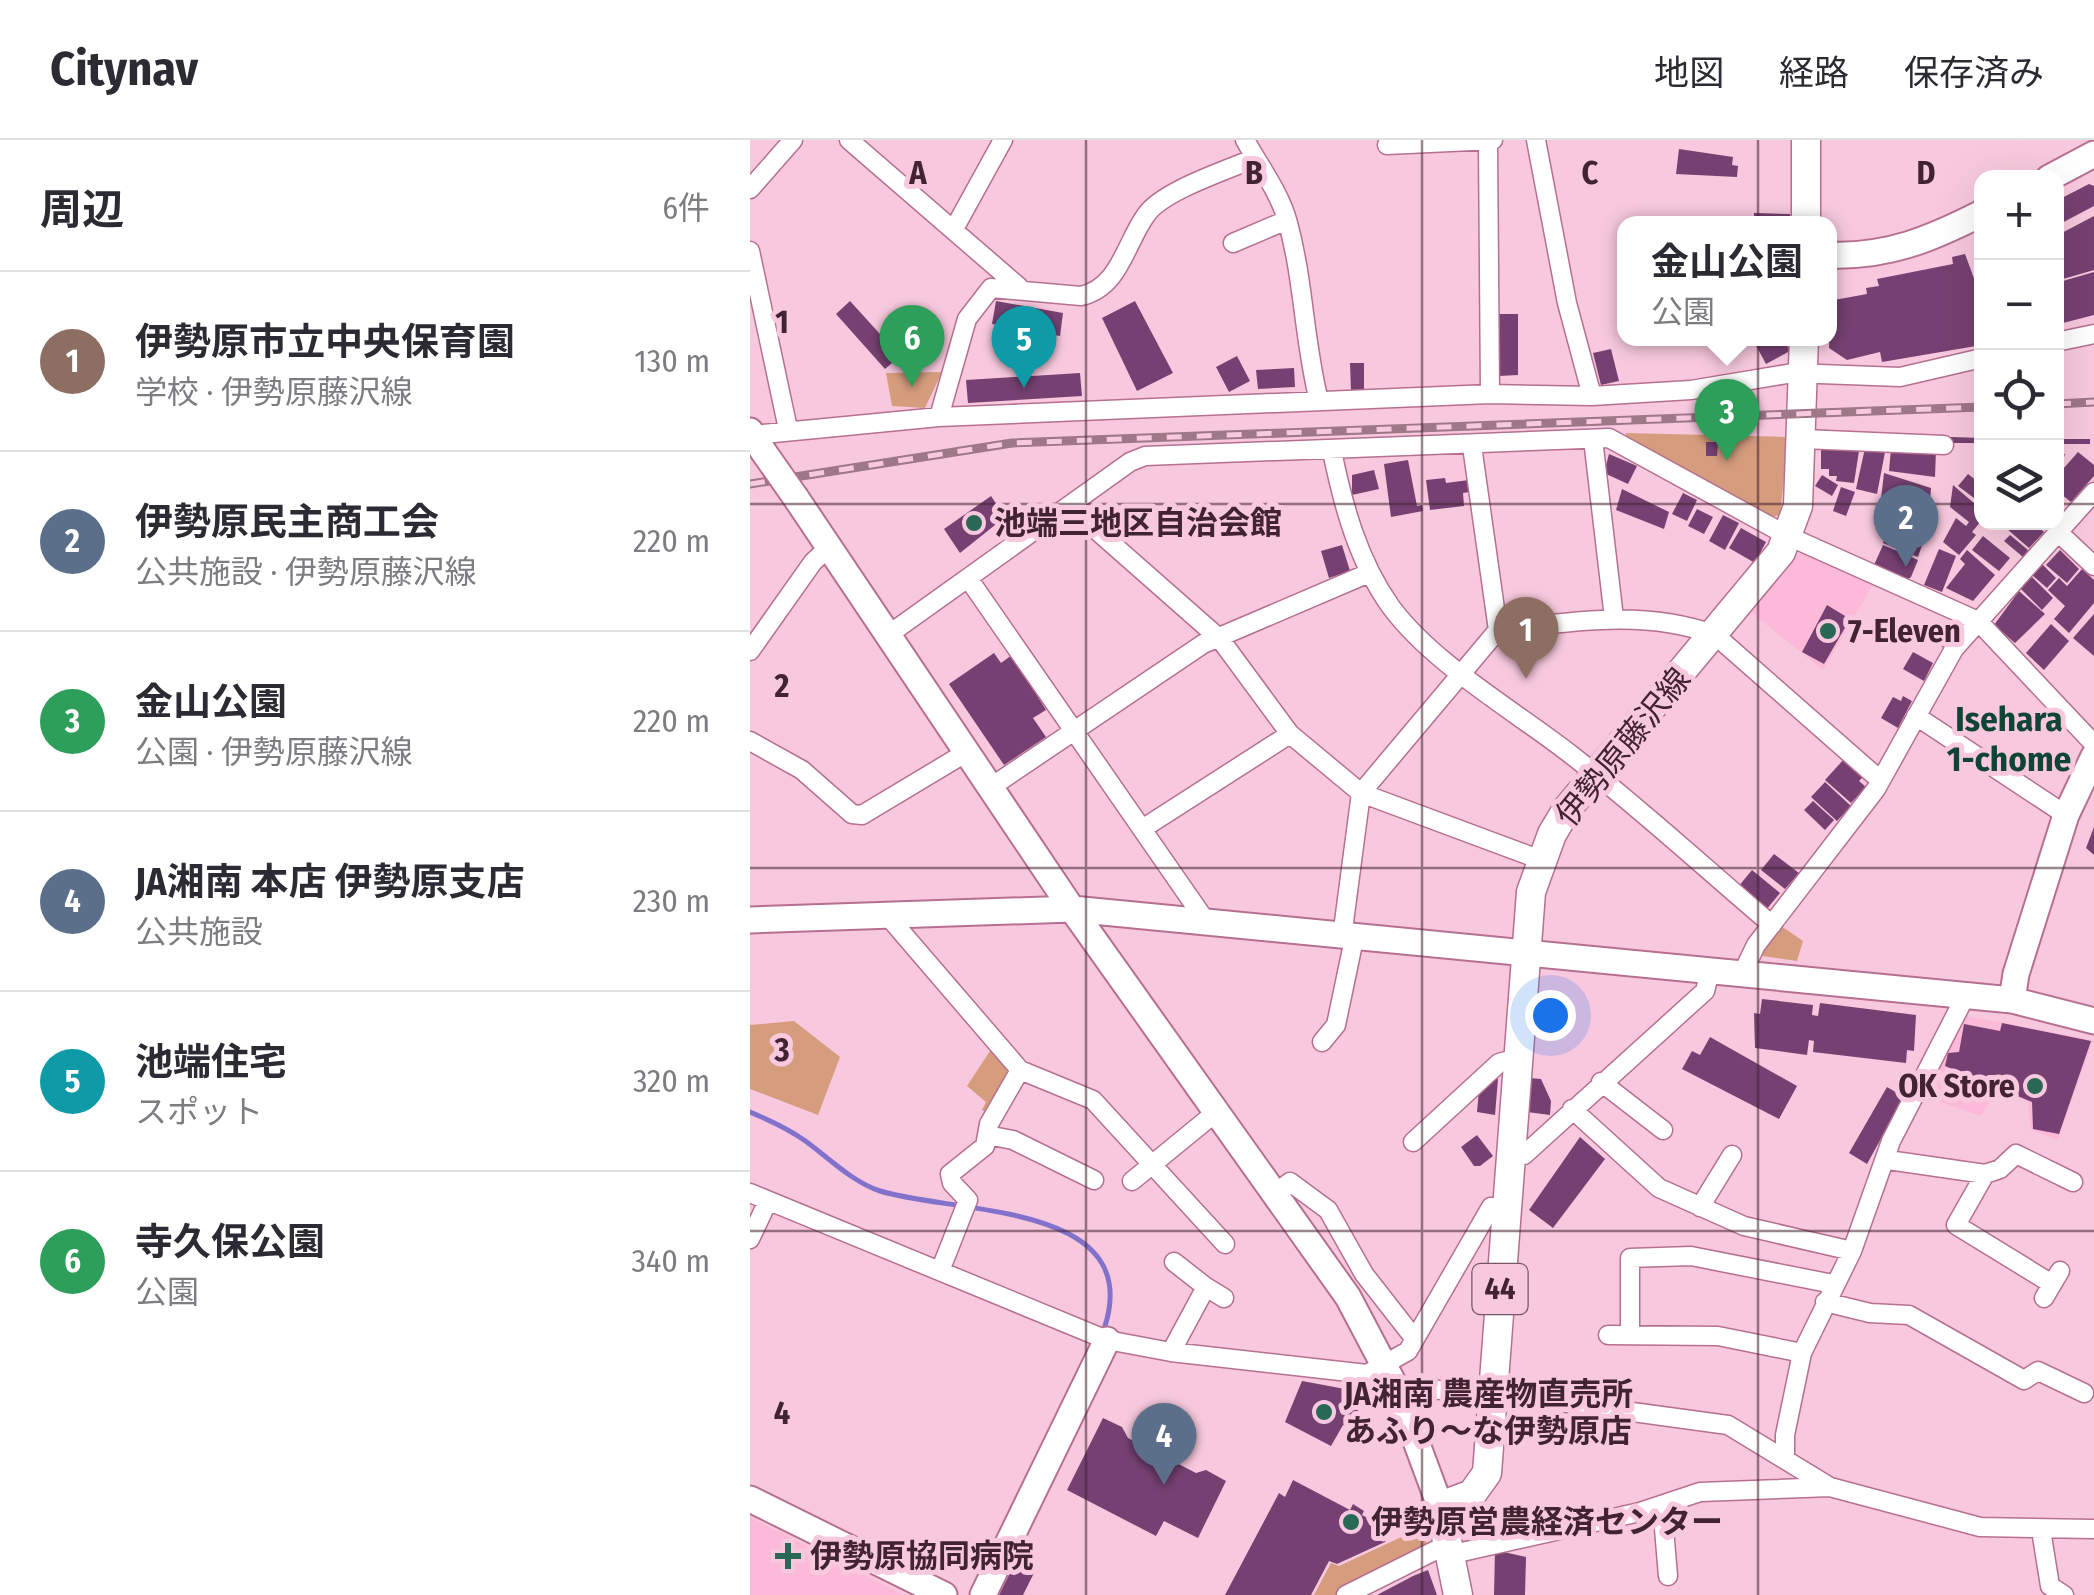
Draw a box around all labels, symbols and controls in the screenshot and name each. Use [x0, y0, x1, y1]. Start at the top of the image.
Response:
text: Citynav [50, 40, 198, 98]
text: 地図 [1654, 52, 1724, 94]
text: 経路 [1779, 52, 1849, 94]
text: 保存済み [1904, 52, 2044, 94]
text: A [908, 154, 927, 192]
text: B [1245, 154, 1263, 192]
text: C [1582, 154, 1599, 192]
text: D [1916, 154, 1936, 192]
map controls [1974, 170, 2064, 530]
button: + [1974, 170, 2064, 260]
text: 周辺 [40, 185, 124, 235]
text: 6件 [662, 189, 710, 227]
popup [1617, 216, 1837, 346]
text: 金山公園 [1651, 239, 1803, 285]
button: − [1974, 260, 2064, 350]
text: 公園 [1651, 293, 1715, 331]
text: 1 [775, 303, 789, 341]
pin: 6 [880, 304, 944, 387]
pin: 5 [992, 306, 1056, 388]
text: 伊勢原市立中央保育園 [135, 319, 515, 365]
text: 1 [66, 342, 79, 380]
text: 130 m [634, 342, 710, 380]
button: locate [1974, 350, 2064, 440]
text: 学校 · 伊勢原藤沢線 [135, 373, 413, 411]
pin: 3 [1694, 378, 1760, 461]
button: layers [1974, 440, 2064, 530]
pin: 2 [1874, 484, 1938, 567]
text: 伊勢原民主商工会 [135, 499, 439, 545]
place label: 池端三地区自治会館 [994, 504, 1282, 542]
marker: 池端三地区自治会館 [963, 512, 985, 534]
text: 2 [65, 522, 80, 560]
text: 220 m [633, 522, 710, 560]
text: 公共施設 · 伊勢原藤沢線 [135, 553, 477, 591]
pin: 1 [1494, 596, 1558, 679]
place label: 7-Eleven [1848, 612, 1961, 650]
marker: 7-Eleven [1817, 620, 1839, 642]
street label: 伊勢原藤沢線 [1548, 660, 1698, 834]
text: 2 [774, 667, 790, 705]
text: 金山公園 [135, 679, 287, 725]
district label: Isehara 1-chome [1947, 698, 2071, 780]
text: 3 [65, 702, 80, 740]
text: 220 m [633, 702, 710, 740]
text: 公園 · 伊勢原藤沢線 [135, 733, 413, 771]
text: JA湘南 本店 伊勢原支店 [135, 859, 524, 905]
text: 4 [64, 882, 81, 920]
text: 230 m [633, 882, 710, 920]
text: 公共施設 [135, 913, 263, 951]
your location [1525, 990, 1576, 1041]
text: 3 [773, 1031, 790, 1069]
text: 池端住宅 [135, 1039, 287, 1085]
text: 5 [65, 1062, 80, 1100]
text: 320 m [633, 1062, 710, 1100]
place label: OK Store [1898, 1067, 2015, 1105]
marker: OK Store [2024, 1075, 2046, 1097]
text: スポット [135, 1093, 263, 1131]
text: 寺久保公園 [135, 1219, 325, 1265]
text: 6 [64, 1242, 81, 1280]
text: 340 m [631, 1242, 710, 1280]
road number: 44 [1472, 1264, 1528, 1314]
text: 公園 [135, 1273, 199, 1311]
place label: JA湘南 農産物直売所 あふり～な伊勢原店 [1343, 1375, 1633, 1450]
text: 4 [774, 1394, 790, 1432]
marker: JA湘南 農産物直売所 あふり～な伊勢原店 [1313, 1401, 1335, 1423]
pin: 4 [1132, 1402, 1196, 1485]
place label: 伊勢原営農経済センター [1371, 1503, 1723, 1541]
marker: 伊勢原営農経済センター [1340, 1511, 1362, 1533]
place label: 伊勢原協同病院 [810, 1537, 1034, 1575]
marker: 伊勢原協同病院 [775, 1543, 801, 1569]

